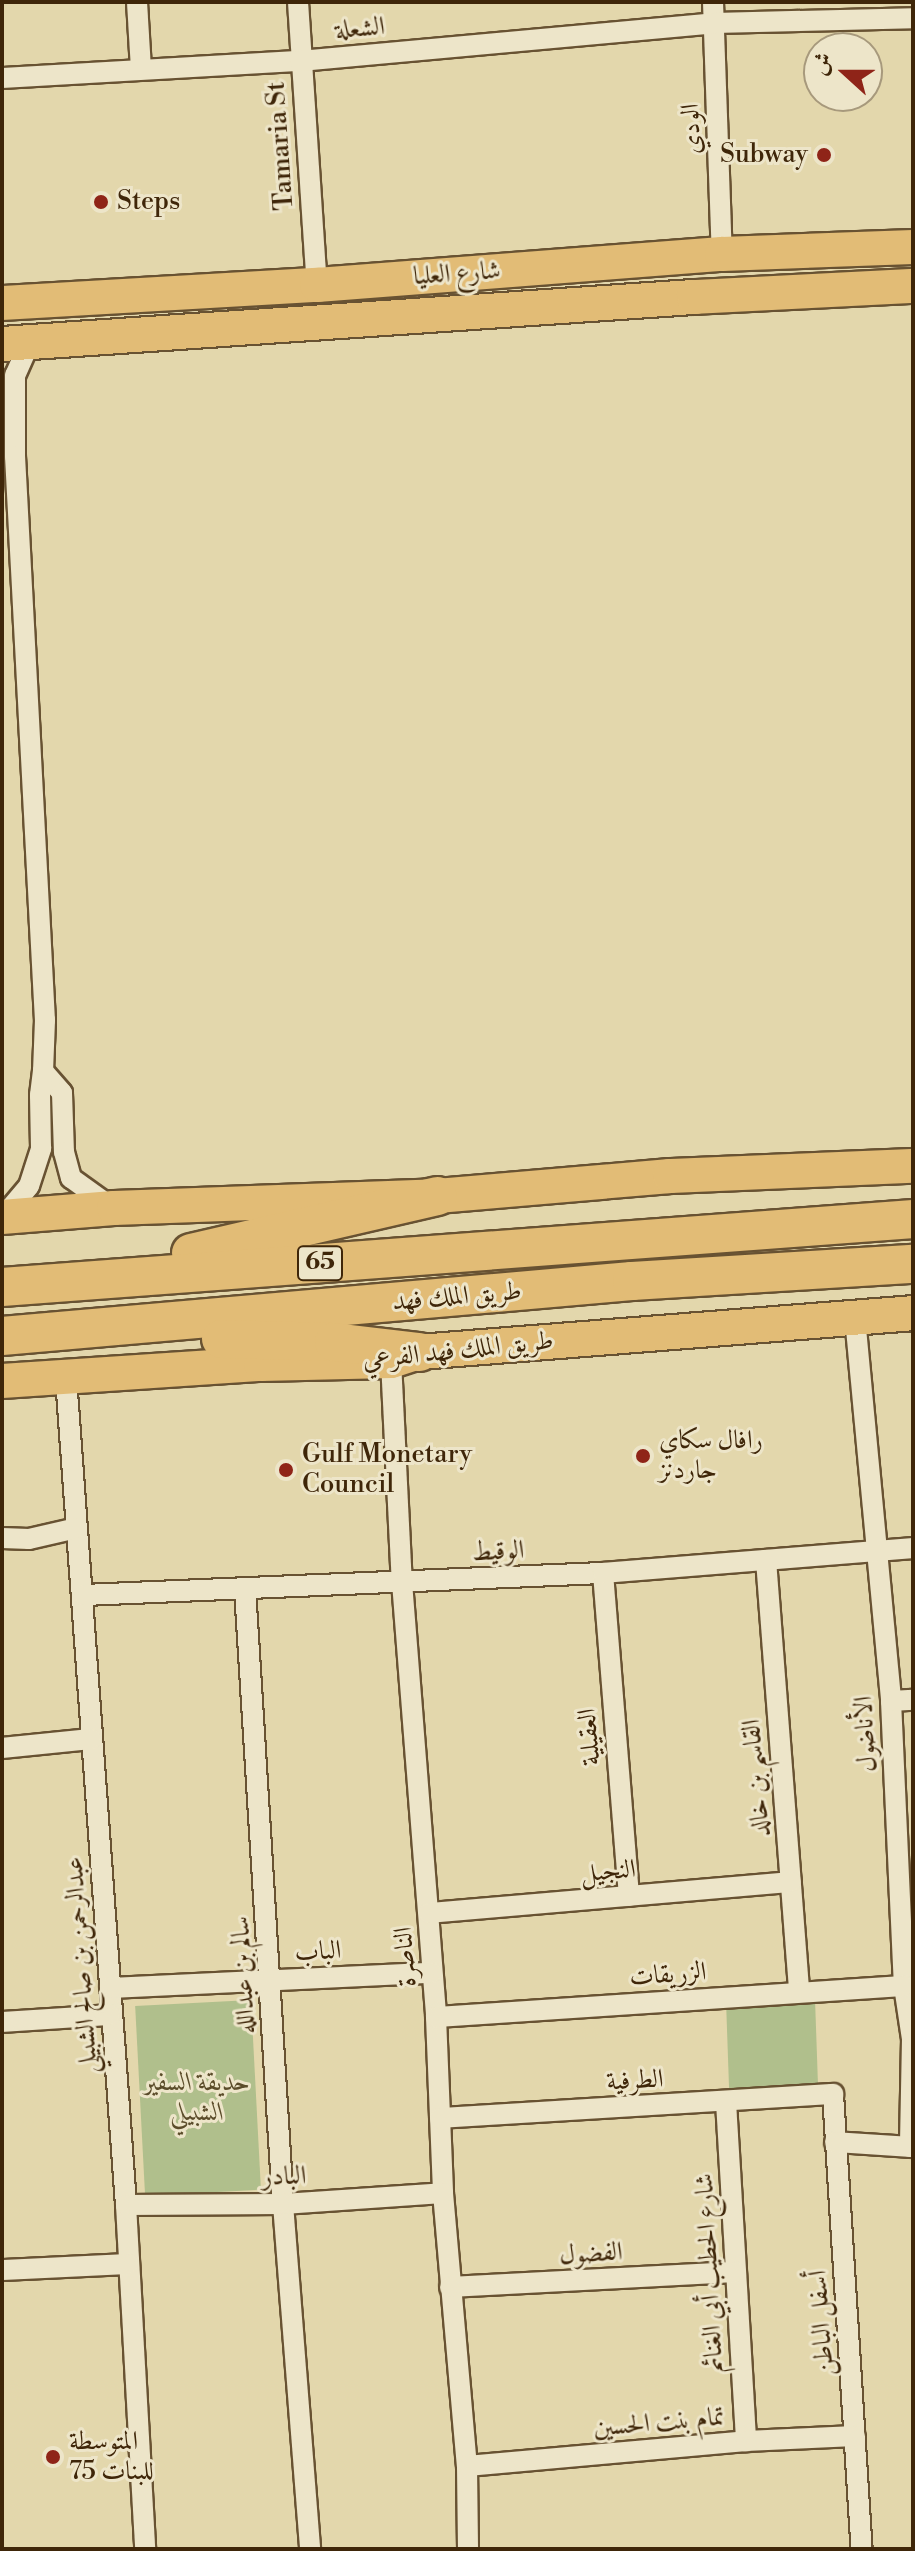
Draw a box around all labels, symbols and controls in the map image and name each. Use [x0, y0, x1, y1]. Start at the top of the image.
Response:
street label: الشعلة [334, 11, 386, 47]
north arrow [803, 32, 883, 112]
text: ش [805, 49, 839, 79]
street label: Tamaria St [261, 81, 301, 211]
street label: الودي [676, 103, 708, 155]
place label: Subway [720, 139, 808, 171]
marker: Subway [815, 146, 833, 164]
place label: Steps [117, 186, 180, 218]
marker: Steps [92, 193, 110, 211]
street label: شارع العليا [412, 255, 502, 293]
road number: 65 [296, 1243, 344, 1283]
street label: طريق الملك فهد [391, 1276, 523, 1318]
street label: طريق الملك فهد الفرعي [361, 1325, 555, 1377]
place label: رافال سكاي جاردنز [659, 1425, 763, 1486]
place label: Gulf Monetary Council [302, 1439, 472, 1500]
marker: رافال سكاي جاردنز [634, 1447, 652, 1465]
marker: Gulf Monetary Council [277, 1461, 295, 1479]
street label: الوقيط [471, 1535, 525, 1569]
street label: الأناضول [848, 1695, 884, 1773]
street label: العقيلية [572, 1707, 608, 1767]
street label: القاسم بن خالد [736, 1718, 778, 1838]
street label: النجيل [579, 1854, 637, 1890]
street label: عبدالرحمن بن صالح الشبيلي [59, 1855, 105, 2075]
street label: سالم بن عبدالله [225, 1915, 263, 2035]
street label: الناصرة [388, 1926, 424, 1988]
street label: الباب [294, 1935, 342, 1969]
street label: الزريقات [628, 1957, 708, 1993]
street label: الطرفية [606, 2064, 664, 2098]
park label: حديقة السفير الشبيلي [143, 2067, 251, 2128]
street label: البادر [261, 2161, 307, 2193]
street label: شارع الحطيب أبي الغنائم [689, 2173, 731, 2373]
street label: الفضول [559, 2237, 623, 2271]
street label: أسفل الباطن [803, 2269, 841, 2377]
street label: تمام بنت الحسين [592, 2402, 726, 2444]
place label: المتوسطة 75 للبنات [69, 2426, 154, 2488]
marker: المتوسطة 75 للبنات [44, 2448, 62, 2466]

